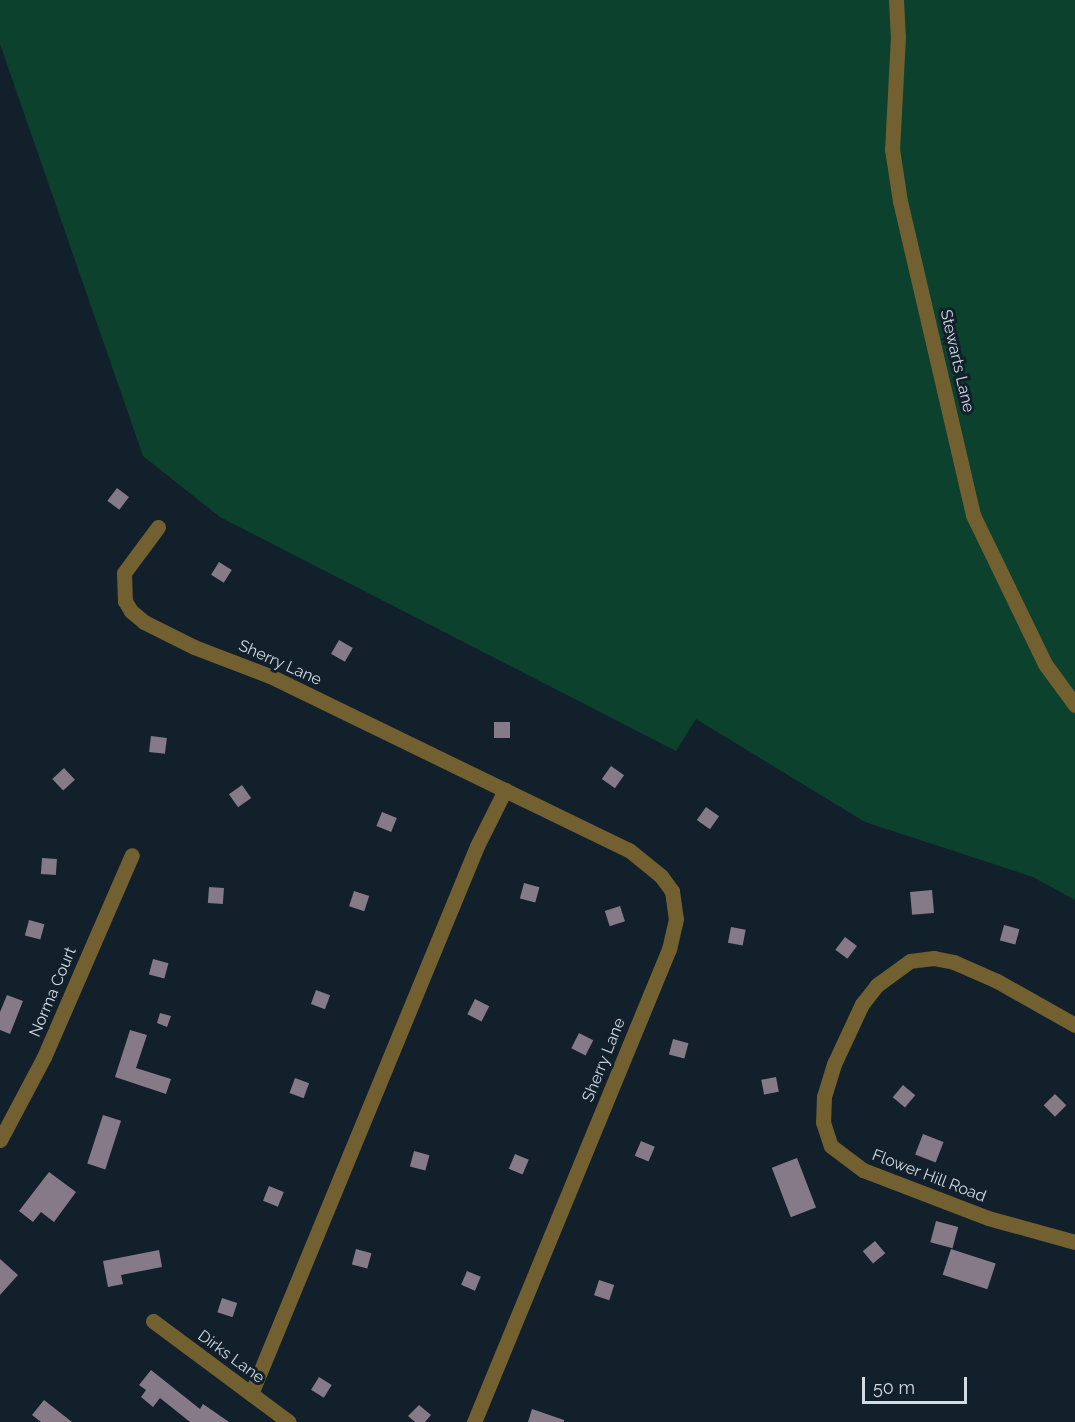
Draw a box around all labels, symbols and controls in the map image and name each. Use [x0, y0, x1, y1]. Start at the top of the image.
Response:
street label: Stewarts Lane [936, 308, 978, 414]
street label: Sherry Lane [235, 636, 325, 690]
street label: Norma Court [25, 944, 81, 1040]
street label: Sherry Lane [578, 1015, 630, 1105]
street label: Flower Hill Road [869, 1145, 989, 1207]
street label: Dirks Lane [194, 1326, 268, 1388]
scale bar [865, 1365, 970, 1403]
text: 50 m [873, 1377, 915, 1398]

